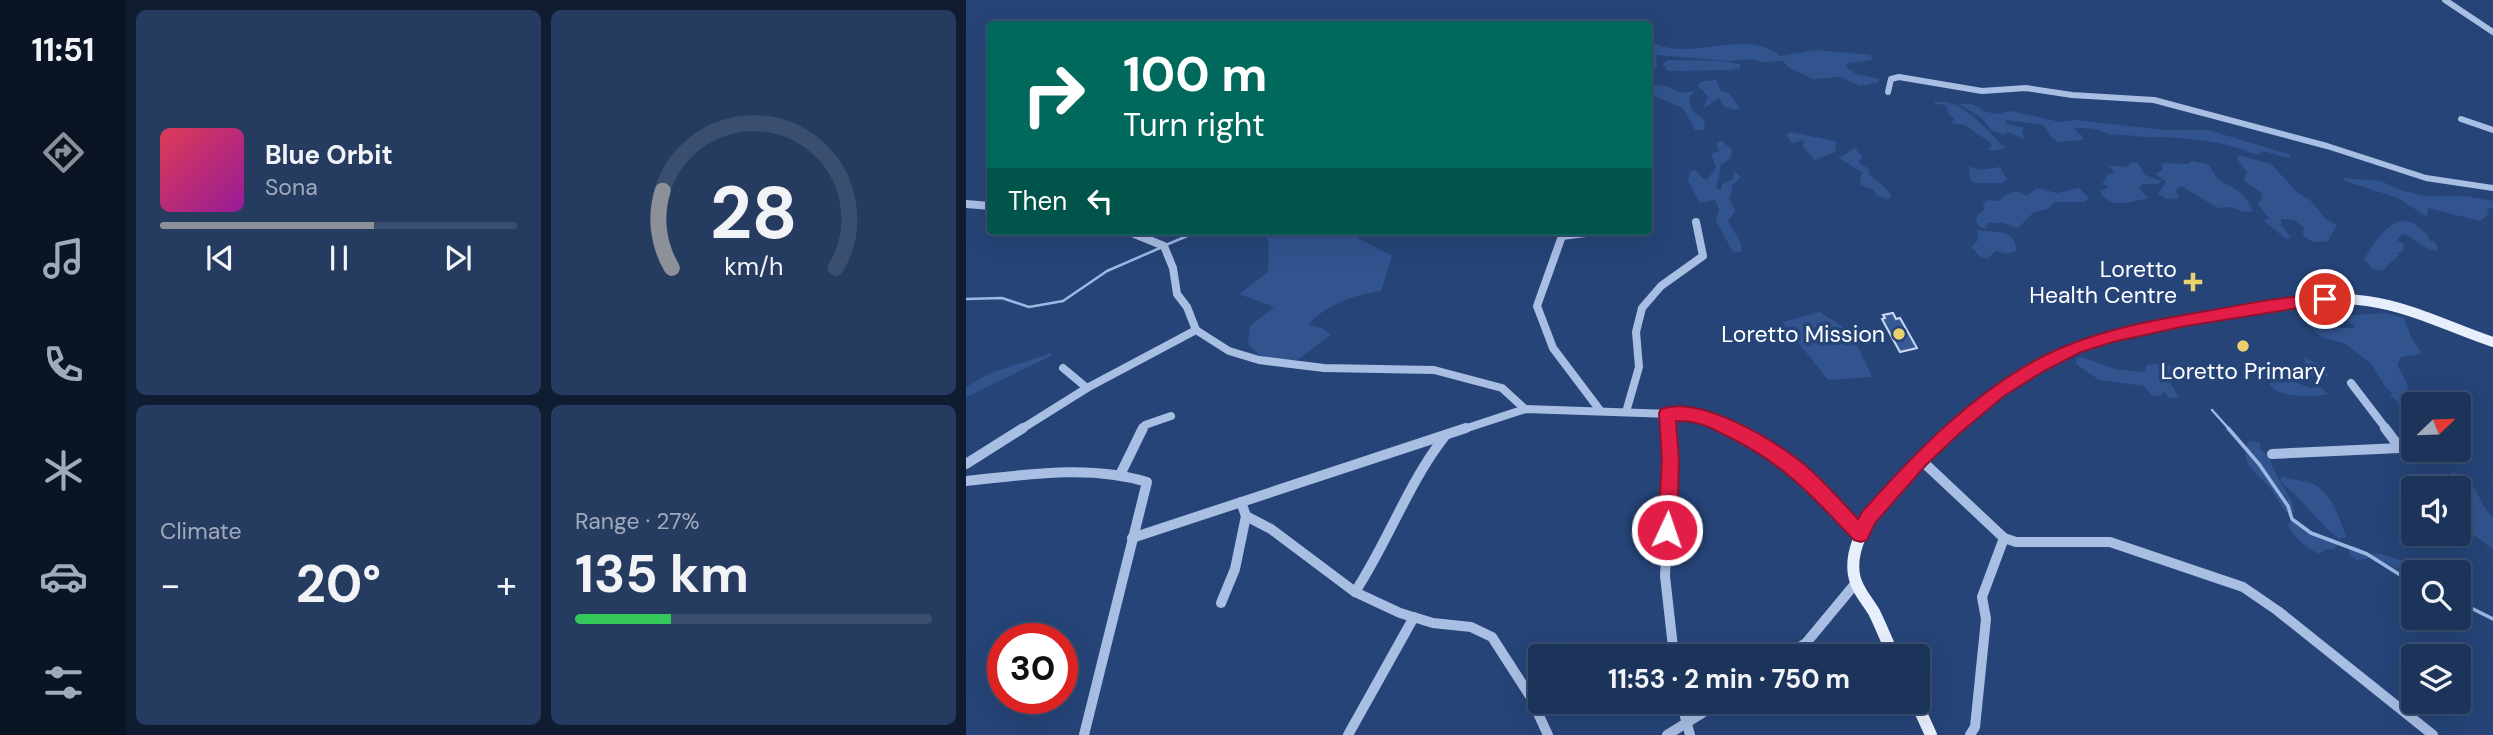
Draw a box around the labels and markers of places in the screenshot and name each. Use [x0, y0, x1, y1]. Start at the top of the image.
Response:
place label: Loretto Health Centre [2029, 254, 2177, 310]
pin [2295, 269, 2355, 329]
marker: Loretto Health Centre [2183, 272, 2203, 292]
place label: Loretto Mission [1721, 319, 1885, 349]
marker: Loretto Mission [1891, 326, 1907, 342]
marker: Loretto Primary [2235, 338, 2251, 354]
place label: Loretto Primary [2160, 356, 2326, 386]

